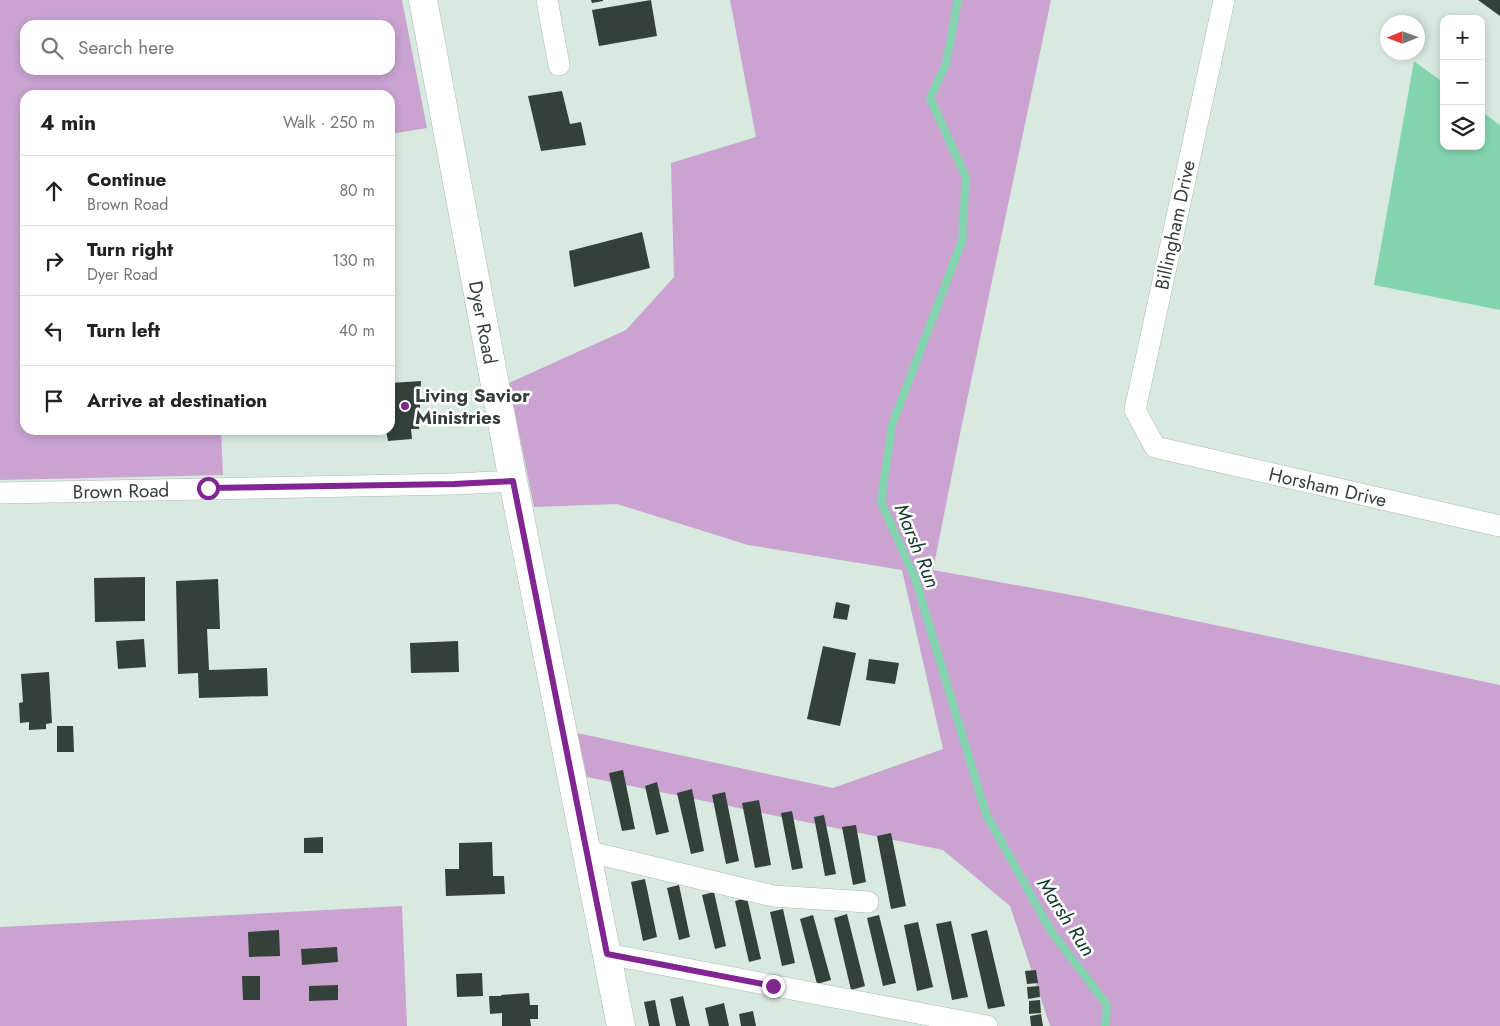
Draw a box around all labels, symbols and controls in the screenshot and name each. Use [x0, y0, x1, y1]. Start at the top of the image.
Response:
north arrow [1380, 15, 1425, 60]
map controls [1440, 15, 1485, 150]
button: + [1440, 15, 1485, 60]
search box [20, 20, 395, 75]
icon: search [38, 34, 66, 62]
text: Search here [78, 34, 174, 61]
button: − [1440, 60, 1485, 105]
button: layers [1440, 105, 1485, 150]
text: 4 min [40, 108, 96, 138]
text: Walk · 250 m [283, 111, 375, 134]
street label: Billingham Drive [1148, 157, 1202, 292]
text: Continue [87, 166, 166, 193]
icon: ahead [40, 177, 68, 205]
text: 80 m [339, 179, 375, 202]
text: Brown Road [87, 193, 168, 216]
text: Turn right [87, 236, 173, 263]
icon: right [40, 247, 68, 275]
text: 130 m [332, 249, 375, 272]
text: Dyer Road [87, 263, 158, 286]
street label: Dyer Road [462, 278, 504, 366]
icon: left [40, 317, 68, 345]
text: Turn left [87, 317, 160, 344]
text: 40 m [339, 319, 375, 342]
place label: Living Savior Ministries [415, 382, 530, 431]
icon: arrive [40, 387, 68, 415]
text: Arrive at destination [87, 387, 267, 414]
marker: Living Savior Ministries [399, 400, 411, 412]
street label: Horsham Drive [1266, 460, 1390, 513]
street label: Brown Road [72, 476, 170, 505]
route start [197, 477, 220, 500]
water label: Marsh Run [887, 499, 947, 593]
water label: Marsh Run [1030, 872, 1102, 962]
route end [762, 975, 785, 998]

